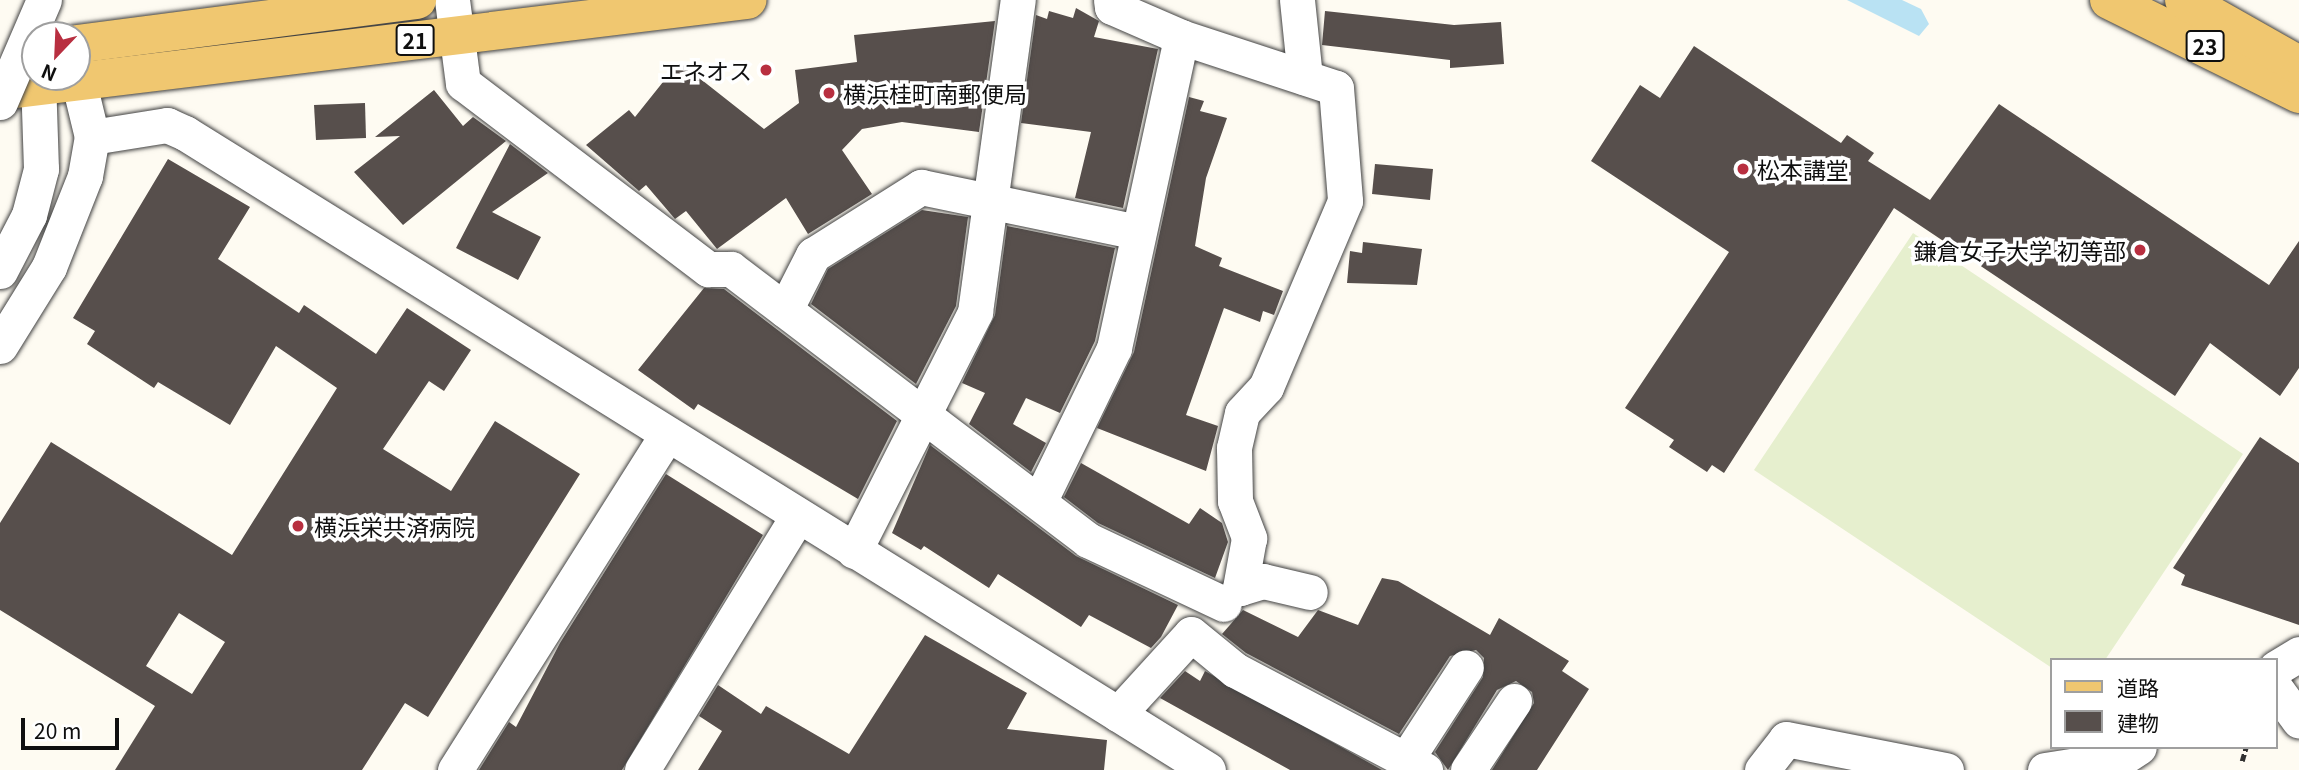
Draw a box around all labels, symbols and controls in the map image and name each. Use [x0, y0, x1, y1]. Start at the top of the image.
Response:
north arrow [21, 21, 91, 91]
road number: 21 [394, 22, 436, 58]
road number: 23 [2184, 28, 2226, 64]
place label: エネオス [660, 56, 752, 84]
text: N [37, 59, 60, 89]
marker: エネオス [758, 62, 774, 78]
place label: 横浜桂町南郵便局 [843, 79, 1027, 107]
marker: 横浜桂町南郵便局 [821, 85, 837, 101]
place label: 松本講堂 [1757, 155, 1849, 183]
marker: 松本講堂 [1735, 161, 1751, 177]
place label: 鎌倉女子大学 初等部 [1914, 236, 2126, 264]
marker: 鎌倉女子大学 初等部 [2132, 242, 2148, 258]
place label: 横浜栄共済病院 [314, 512, 475, 540]
marker: 横浜栄共済病院 [288, 516, 308, 536]
legend [2050, 658, 2278, 749]
text: 道路 [2117, 672, 2159, 702]
scale bar [24, 704, 122, 748]
text: 建物 [2117, 707, 2159, 737]
text: 20 m [34, 715, 81, 745]

